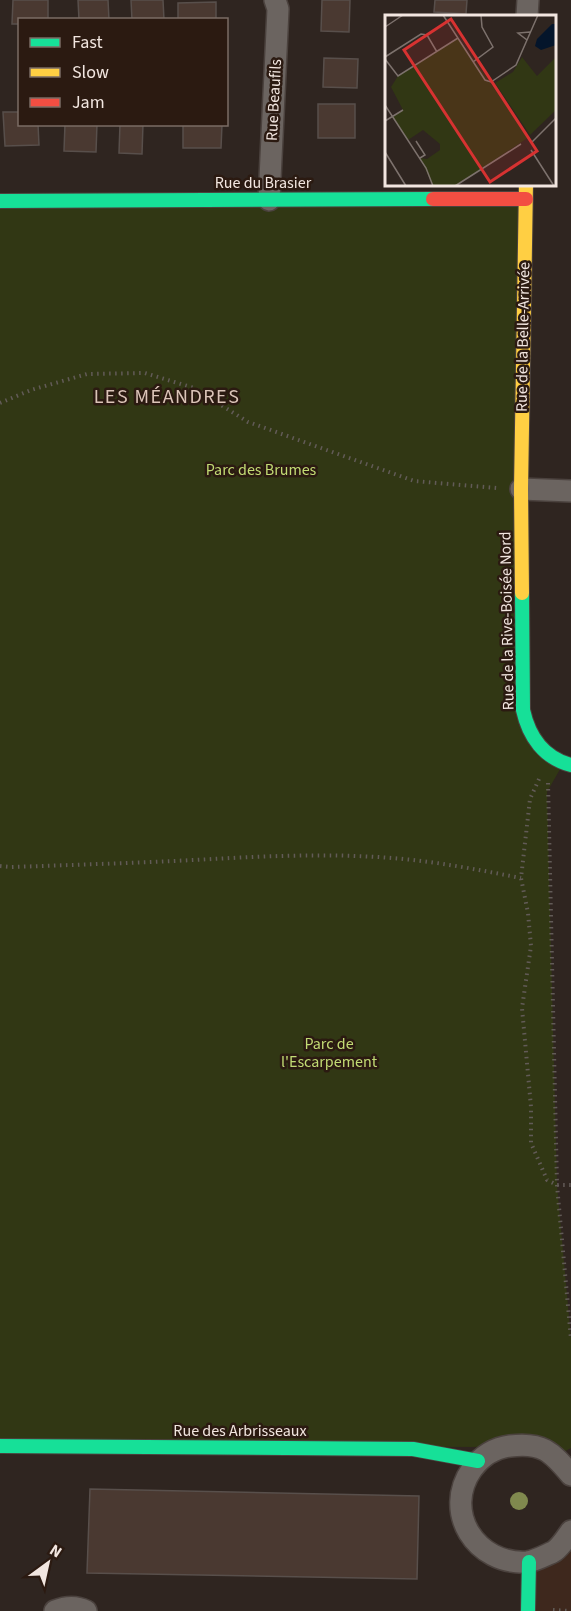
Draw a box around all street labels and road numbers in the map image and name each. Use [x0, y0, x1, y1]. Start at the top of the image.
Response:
street label: Rue Beaufils [261, 58, 287, 142]
street label: Rue du Brasier [215, 172, 312, 194]
street label: Rue de la Belle-Arrivée [511, 262, 535, 412]
street label: Rue de la Rive-Boisée Nord [494, 531, 520, 711]
street label: Rue des Arbrisseaux [173, 1420, 307, 1442]

